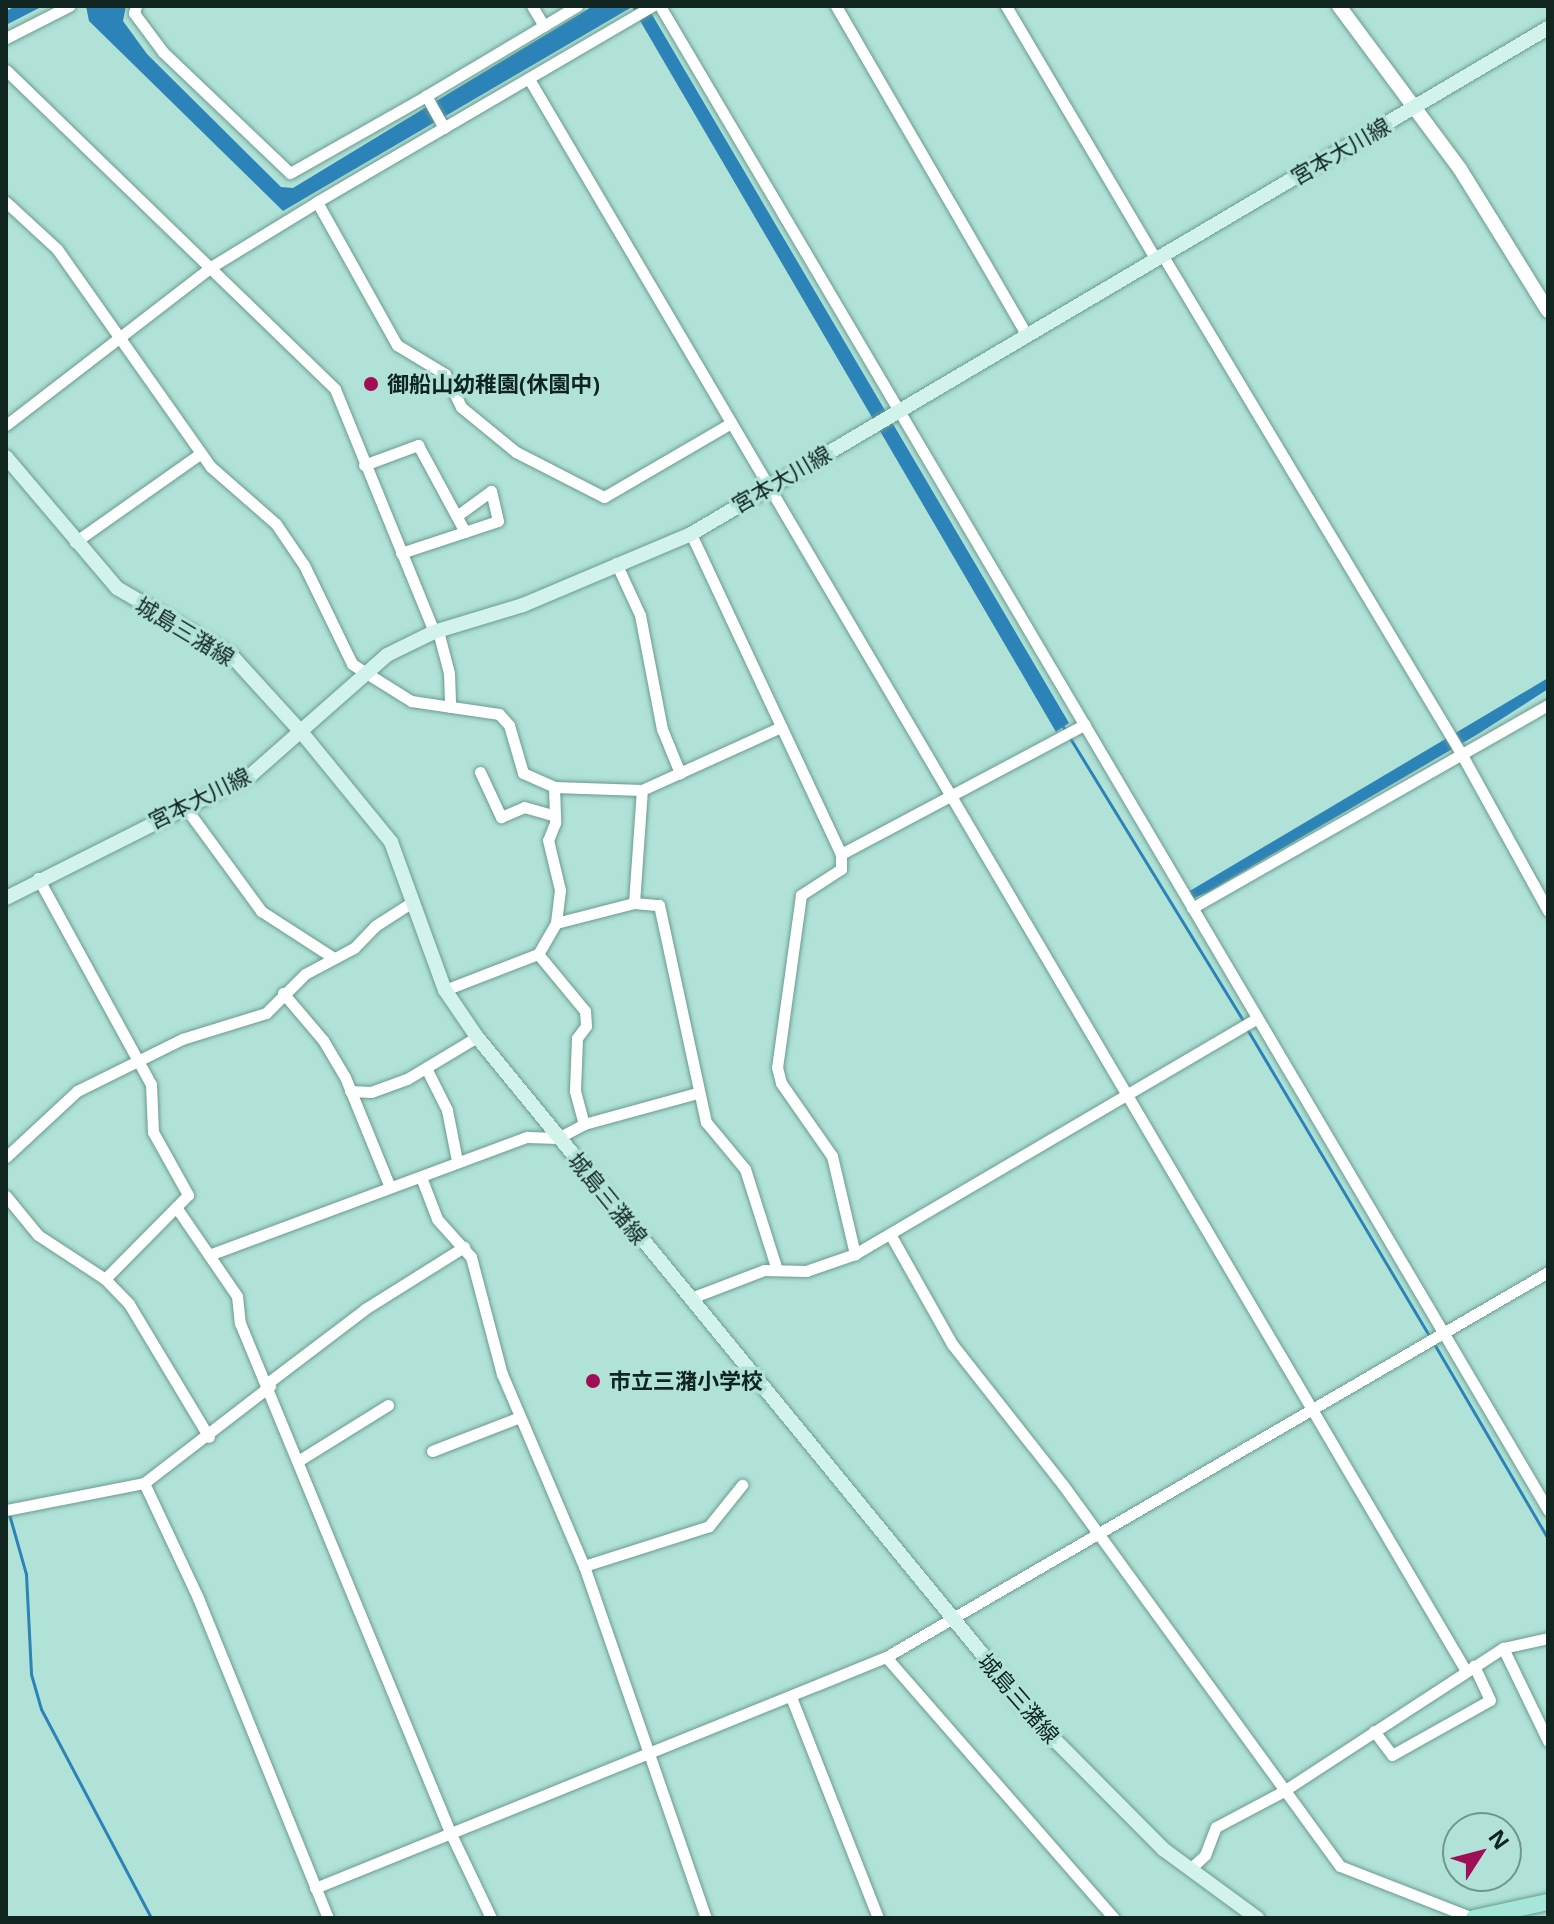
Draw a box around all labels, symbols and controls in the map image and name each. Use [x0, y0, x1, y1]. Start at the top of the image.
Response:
street label: 宮本大川線 [1286, 112, 1394, 190]
place label: 御船山幼稚園(休園中) [387, 371, 600, 397]
marker: 御船山幼稚園(休園中) [362, 375, 380, 393]
street label: 宮本大川線 [727, 440, 835, 518]
street label: 城島三潴線 [131, 591, 239, 671]
street label: 宮本大川線 [144, 762, 254, 834]
street label: 城島三潴線 [563, 1147, 653, 1249]
place label: 市立三潴小学校 [609, 1368, 763, 1394]
marker: 市立三潴小学校 [584, 1372, 602, 1390]
street label: 城島三潴線 [973, 1648, 1065, 1748]
north arrow [1442, 1812, 1522, 1892]
text: N [1482, 1823, 1517, 1855]

